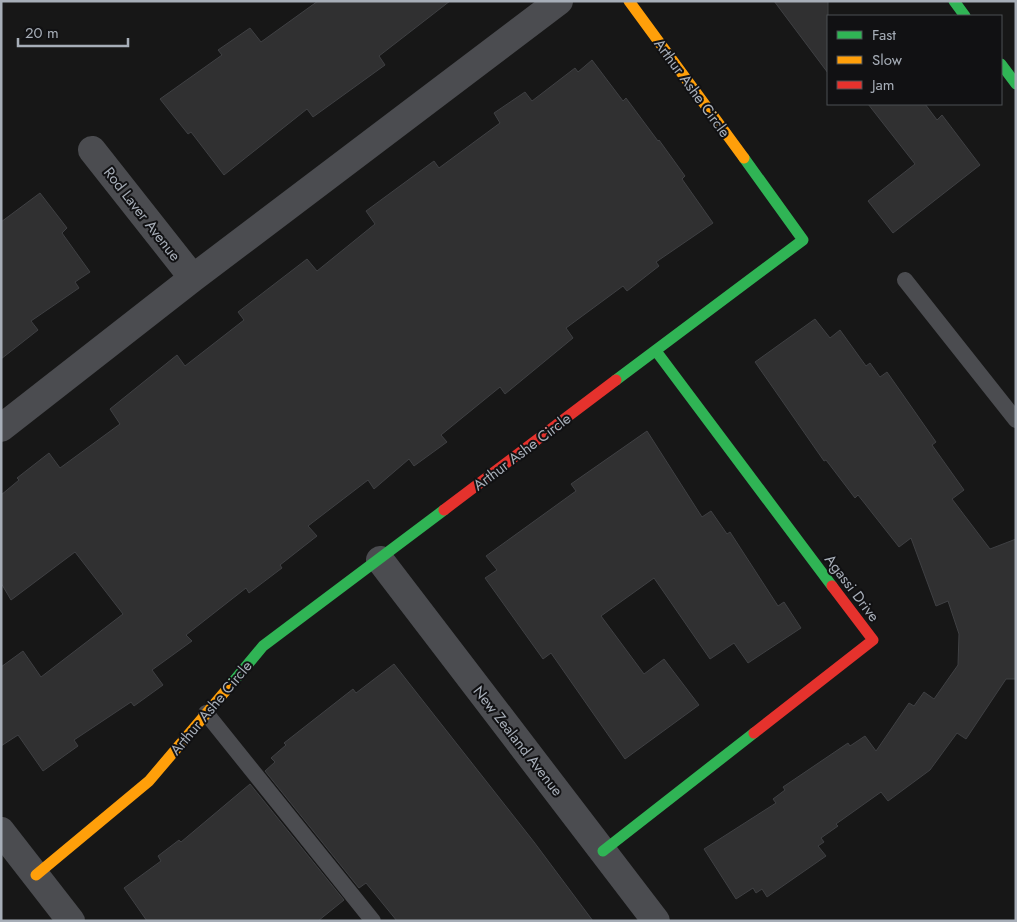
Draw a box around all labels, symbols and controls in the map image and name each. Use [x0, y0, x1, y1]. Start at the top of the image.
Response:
scale bar [18, 15, 128, 47]
legend [827, 15, 1002, 105]
text: 20 m [25, 22, 59, 44]
text: Fast [872, 24, 896, 46]
street label: Arthur Ashe Circle [649, 34, 736, 142]
text: Slow [872, 49, 903, 71]
text: Jam [870, 74, 895, 96]
street label: Rod Laver Avenue [98, 162, 186, 266]
street label: Arthur Ashe Circle [468, 408, 576, 496]
street label: Agassi Drive [819, 550, 885, 627]
street label: Arthur Ashe Circle [165, 656, 257, 760]
street label: New Zealand Avenue [468, 681, 568, 801]

